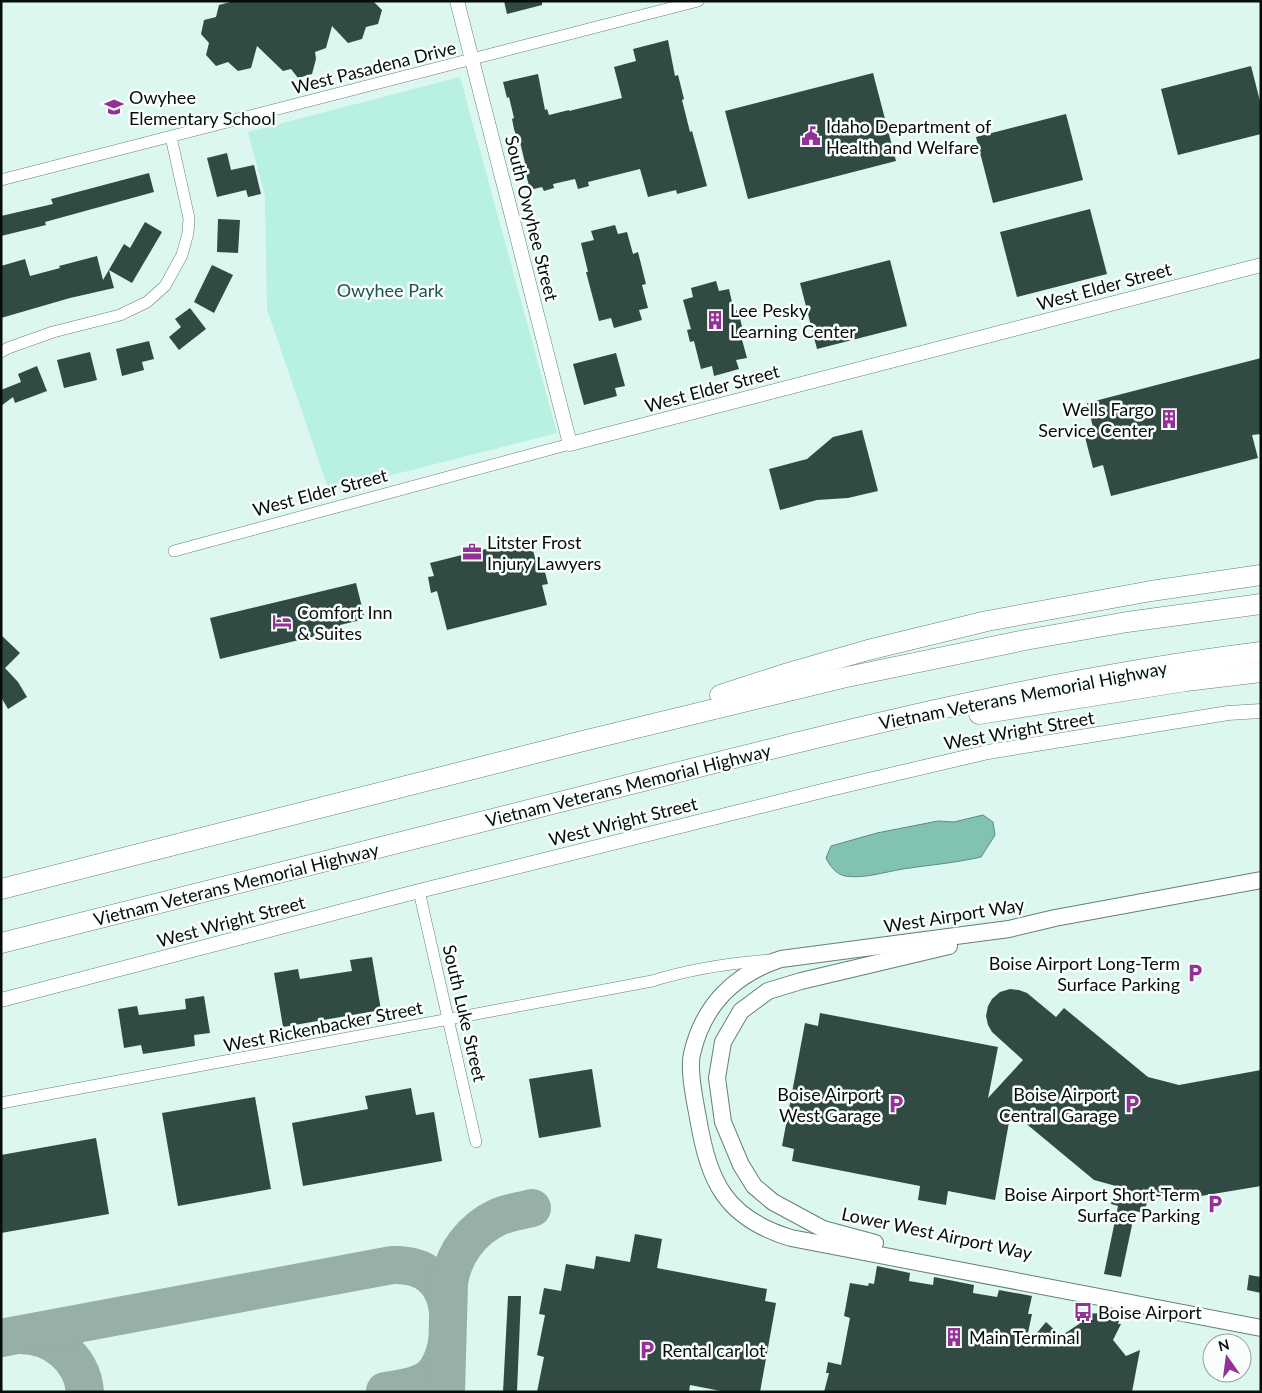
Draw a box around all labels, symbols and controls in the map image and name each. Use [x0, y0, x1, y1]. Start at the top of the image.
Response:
street label: West Pasadena Drive [290, 36, 458, 98]
place label: Owyhee Elementary School [129, 86, 276, 129]
school or university icon: Owyhee Elementary School [103, 96, 125, 118]
place label: Idaho Department of Health and Welfare [826, 115, 992, 158]
public building icon: Idaho Department of Health and Welfare [800, 125, 822, 147]
street label: South Owyhee Street [501, 133, 563, 304]
street label: West Elder Street [1034, 257, 1174, 315]
park label: Owyhee Park [337, 279, 444, 301]
place label: Lee Pesky Learning Center [730, 299, 856, 342]
building icon: Lee Pesky Learning Center [704, 309, 726, 331]
street label: West Elder Street [642, 359, 782, 417]
place label: Wells Fargo Service Center [1038, 398, 1154, 441]
building icon: Wells Fargo Service Center [1158, 408, 1180, 430]
street label: West Elder Street [250, 463, 390, 521]
place label: Litster Frost Injury Lawyers [487, 531, 602, 574]
office icon: Litster Frost Injury Lawyers [461, 541, 483, 563]
place label: Comfort Inn & Suites [297, 601, 393, 644]
hotel icon: Comfort Inn & Suites [271, 611, 293, 633]
street label: Vietnam Veterans Memorial Highway [877, 656, 1170, 734]
street label: West Wright Street [942, 706, 1096, 754]
street label: Vietnam Veterans Memorial Highway [483, 739, 774, 831]
street label: West Wright Street [546, 792, 700, 850]
street label: Vietnam Veterans Memorial Highway [91, 838, 382, 930]
street label: West Wright Street [155, 891, 308, 951]
street label: West Airport Way [882, 893, 1026, 937]
street label: South Luke Street [439, 942, 492, 1084]
place label: Boise Airport Long-Term Surface Parking [989, 952, 1180, 995]
parking icon: Boise Airport Long-Term Surface Parking [1184, 962, 1206, 984]
street label: West Rickenbacker Street [222, 996, 425, 1056]
place label: Boise Airport West Garage [777, 1083, 882, 1126]
place label: Boise Airport Central Garage [999, 1083, 1118, 1126]
parking icon: Boise Airport West Garage [885, 1093, 907, 1115]
parking icon: Boise Airport Central Garage [1121, 1093, 1143, 1115]
place label: Boise Airport Short-Term Surface Parking [1004, 1183, 1200, 1226]
parking icon: Boise Airport Short-Term Surface Parking [1204, 1193, 1226, 1215]
street label: Lower West Airport Way [840, 1202, 1035, 1264]
bus stop icon: Boise Airport [1072, 1301, 1094, 1323]
place label: Boise Airport [1098, 1301, 1202, 1323]
building icon: Main Terminal [943, 1326, 965, 1348]
place label: Main Terminal [969, 1326, 1080, 1348]
north arrow [1202, 1333, 1252, 1383]
text: N [1216, 1335, 1231, 1354]
parking icon: Rental car lot [636, 1339, 658, 1361]
place label: Rental car lot [662, 1339, 766, 1361]

